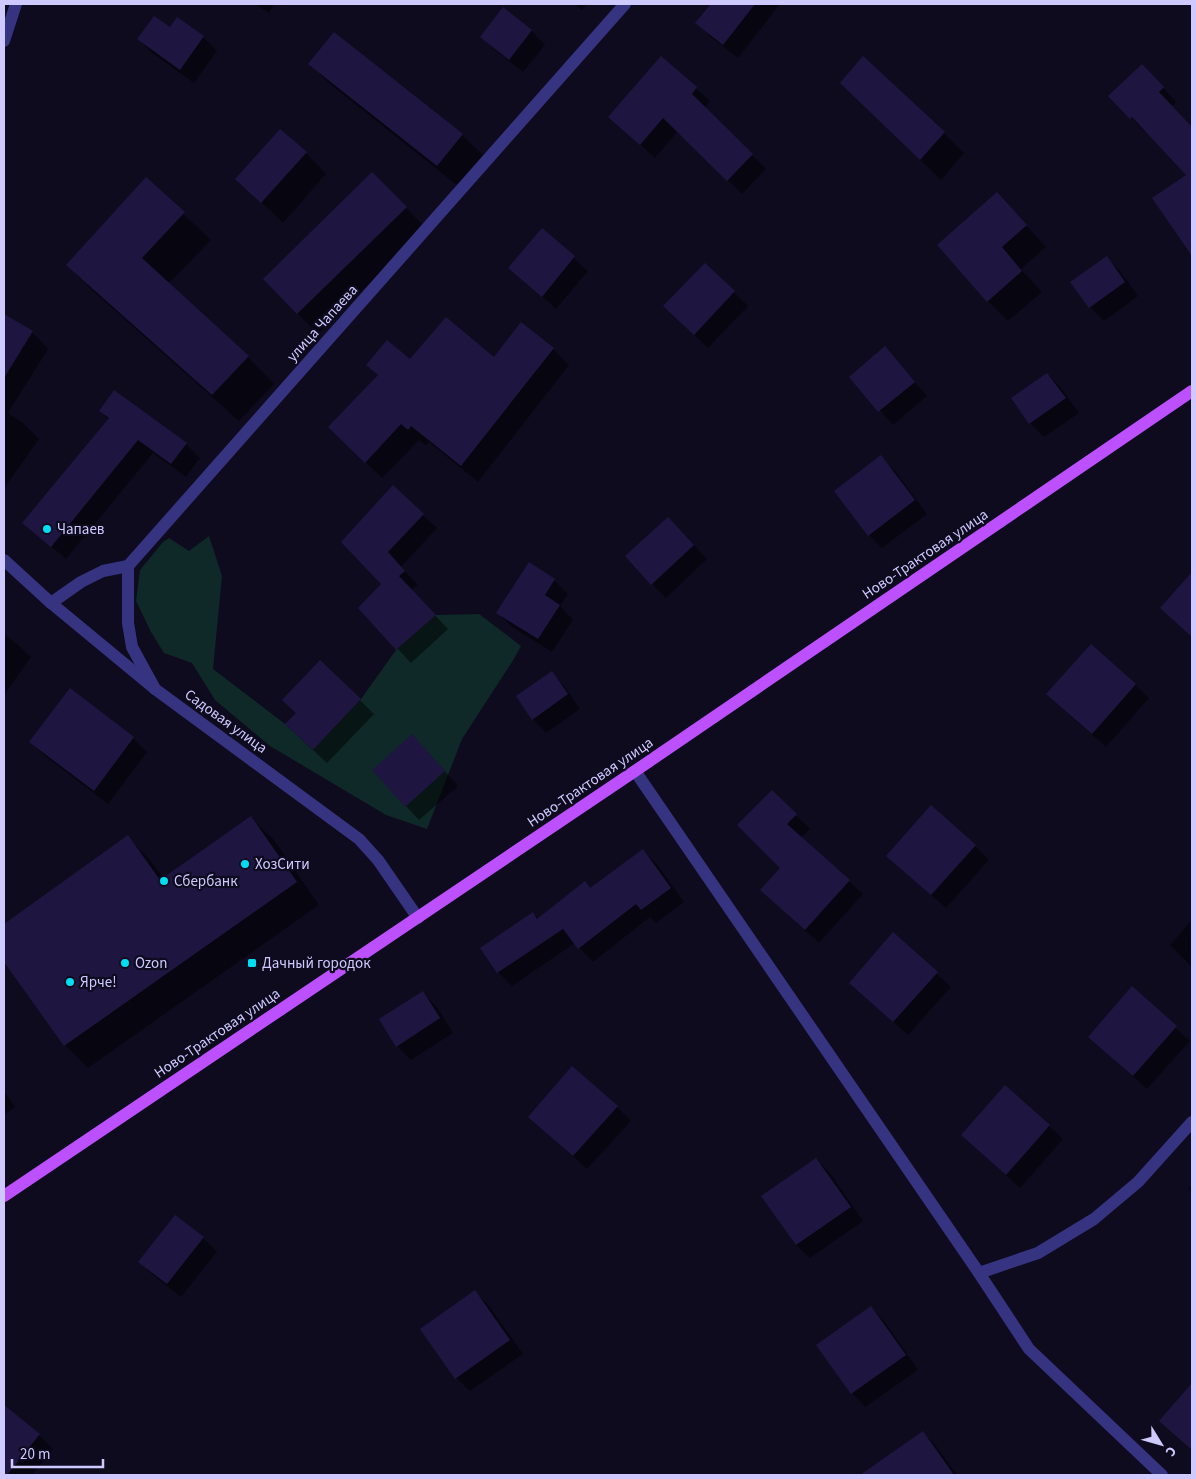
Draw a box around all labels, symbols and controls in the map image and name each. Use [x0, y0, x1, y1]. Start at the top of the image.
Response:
street label: улица Чапаева [282, 280, 363, 367]
street label: Ново-Трактовая улица [858, 504, 992, 604]
place label: Чапаев [57, 519, 105, 540]
marker: Чапаев [41, 523, 53, 535]
street label: Садовая улица [180, 684, 271, 759]
street label: Ново-Трактовая улица [523, 732, 657, 832]
place label: ХозСити [255, 854, 310, 875]
marker: ХозСити [239, 858, 251, 870]
place label: Сбербанк [174, 871, 238, 892]
marker: Сбербанк [158, 875, 170, 887]
place label: Ozon [135, 953, 167, 974]
place label: Дачный городок [262, 953, 371, 974]
marker: Ozon [119, 957, 131, 969]
marker: Дачный городок [246, 957, 258, 969]
place label: Ярче! [80, 972, 117, 993]
marker: Ярче! [64, 976, 76, 988]
street label: Ново-Трактовая улица [150, 983, 284, 1083]
north arrow [1136, 1419, 1186, 1469]
scale bar [12, 1436, 104, 1468]
text: С [1160, 1442, 1181, 1460]
text: 20 m [20, 1444, 50, 1465]

